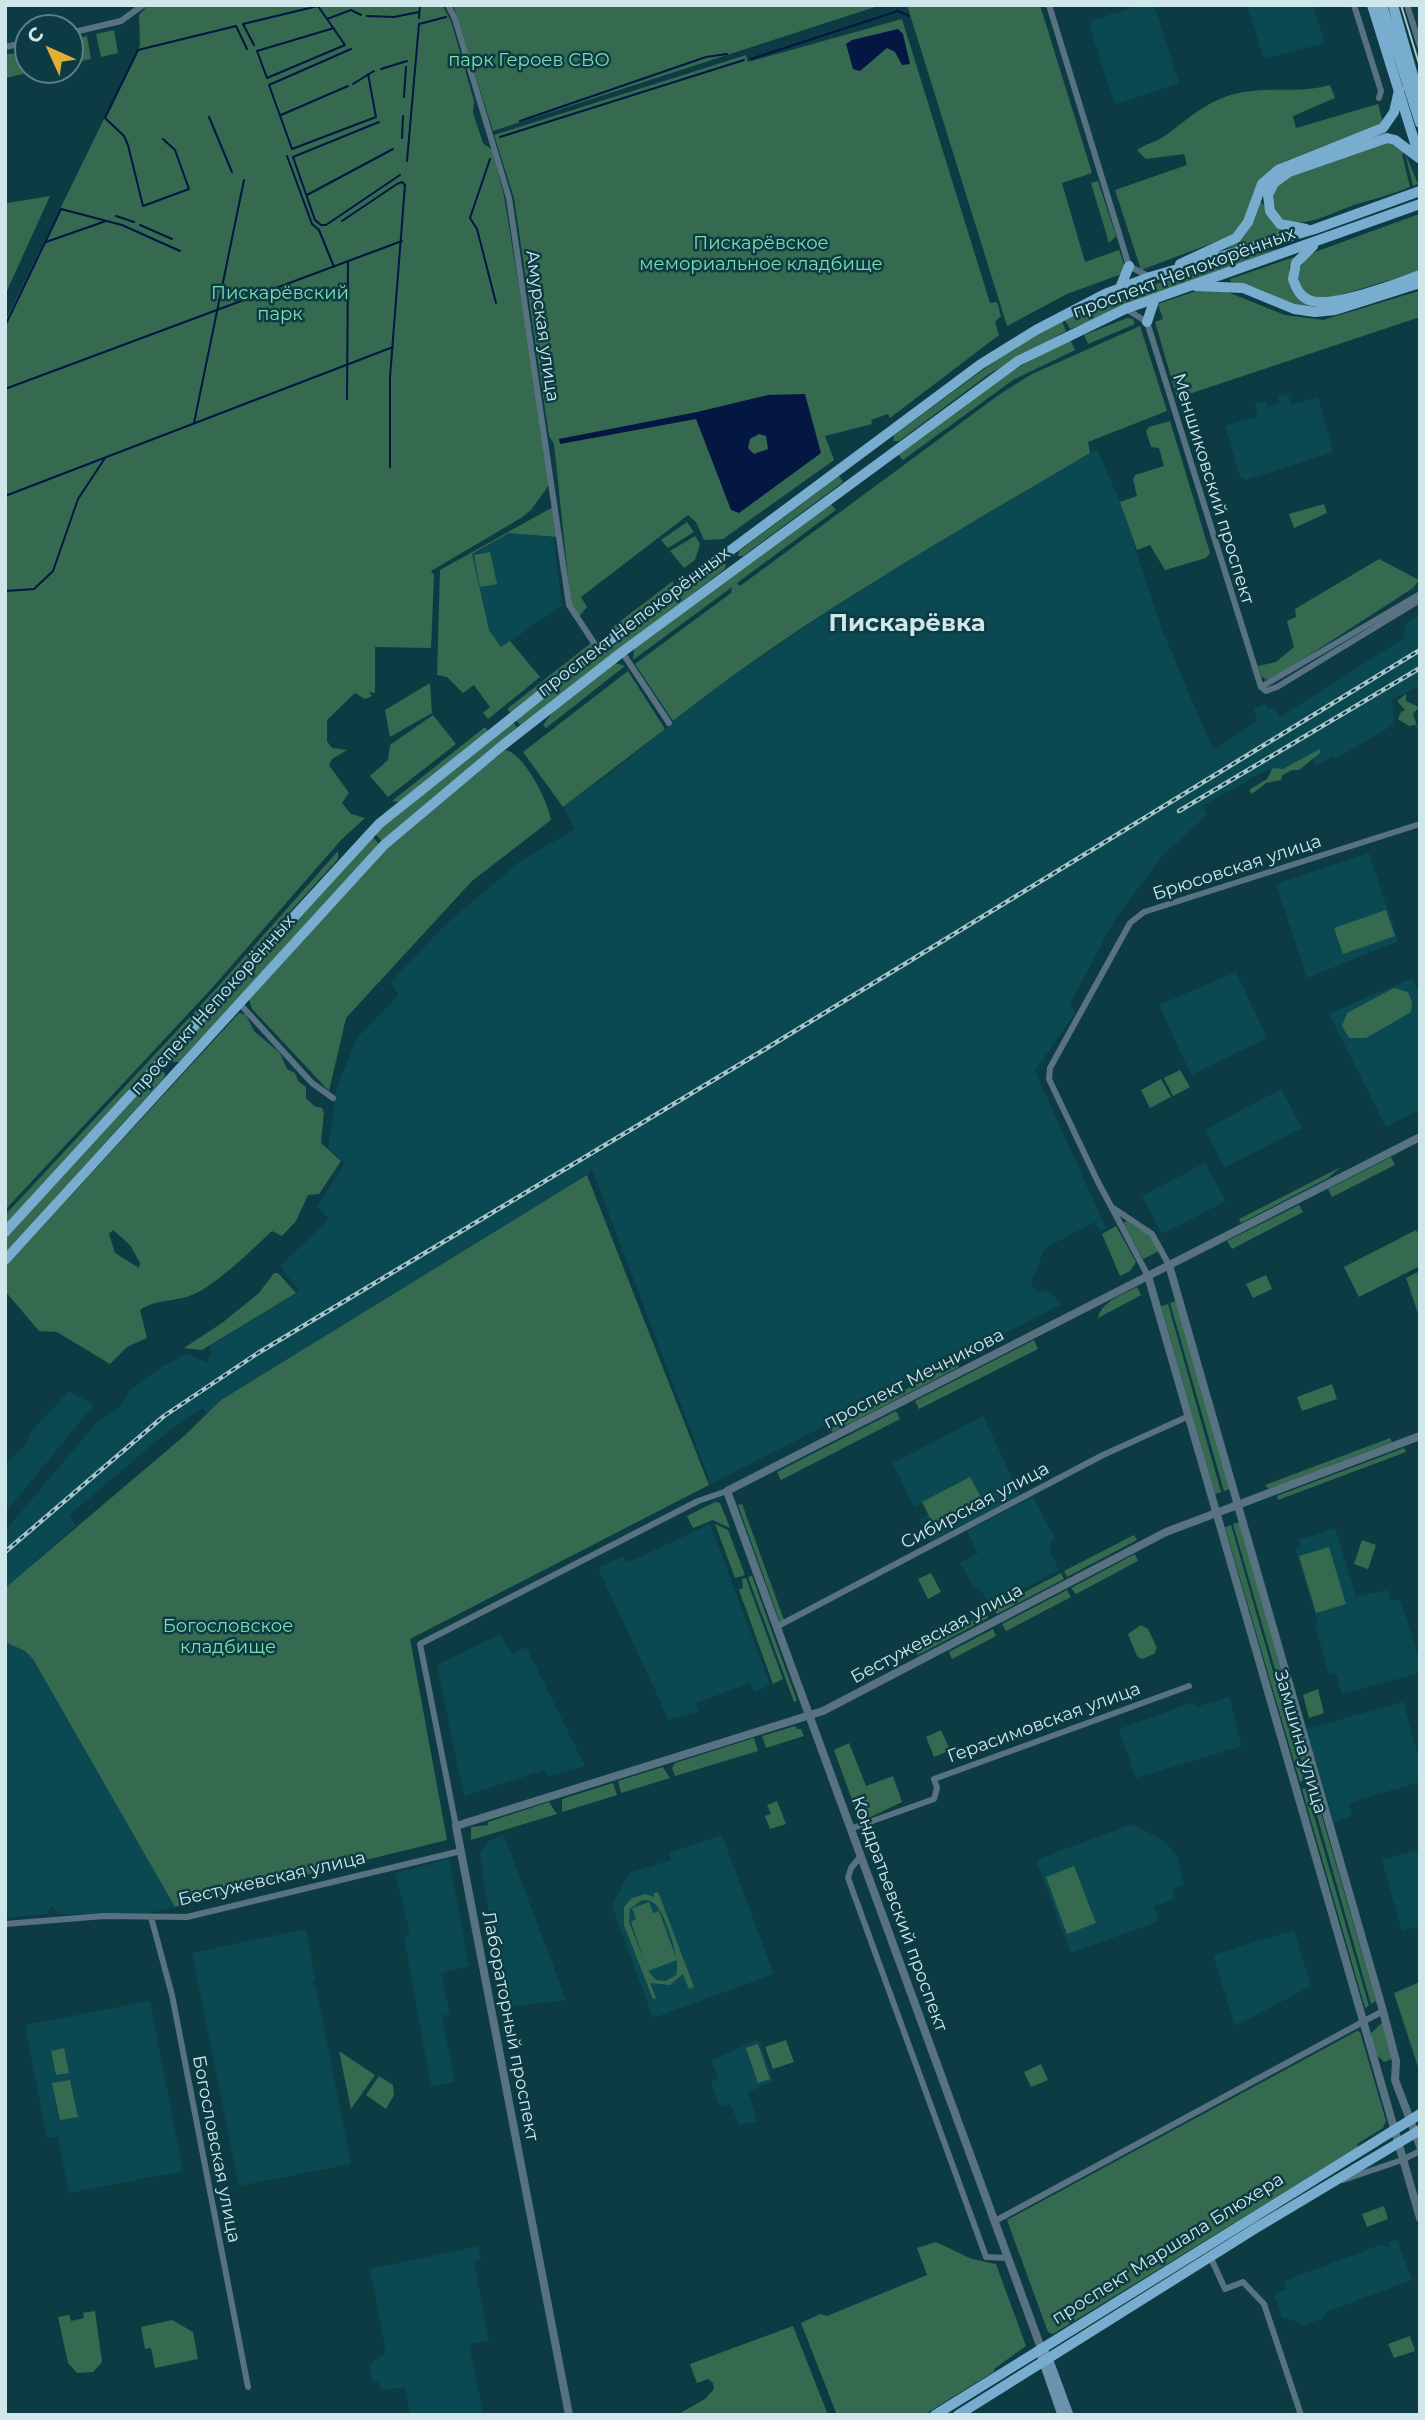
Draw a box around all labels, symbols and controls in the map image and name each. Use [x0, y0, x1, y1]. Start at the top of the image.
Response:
north arrow [14, 14, 84, 84]
text: С [22, 22, 48, 48]
park label: парк Героев СВО [448, 50, 610, 72]
street label: проспект Непокорённых [1070, 223, 1298, 323]
park label: Пискарёвское мемориальное кладбище [639, 233, 883, 276]
street label: Амурская улица [521, 249, 563, 403]
park label: Пискарёвский парк [211, 283, 349, 326]
street label: Меншиковский проспект [1168, 371, 1258, 607]
street label: проспект Непокорённых [534, 543, 734, 701]
district label: Пискарёвка [828, 610, 986, 638]
street label: Брюсовская улица [1150, 831, 1324, 905]
street label: проспект Непокорённых [126, 910, 300, 1100]
street label: проспект Мечникова [820, 1324, 1008, 1434]
street label: Сибирская улица [897, 1458, 1053, 1554]
street label: Бестужевская улица [847, 1579, 1027, 1689]
park label: Богословское кладбище [163, 1616, 293, 1658]
street label: Замшина улица [1269, 1668, 1331, 1816]
street label: Герасимовская улица [945, 1678, 1143, 1768]
street label: Кондратьевский проспект [846, 1793, 952, 2035]
street label: Бестужевская улица [176, 1847, 368, 1911]
street label: Лабораторный проспект [477, 1909, 543, 2143]
street label: Богословская улица [187, 2053, 245, 2245]
street label: проспект Маршала Блюхера [1048, 2168, 1288, 2330]

